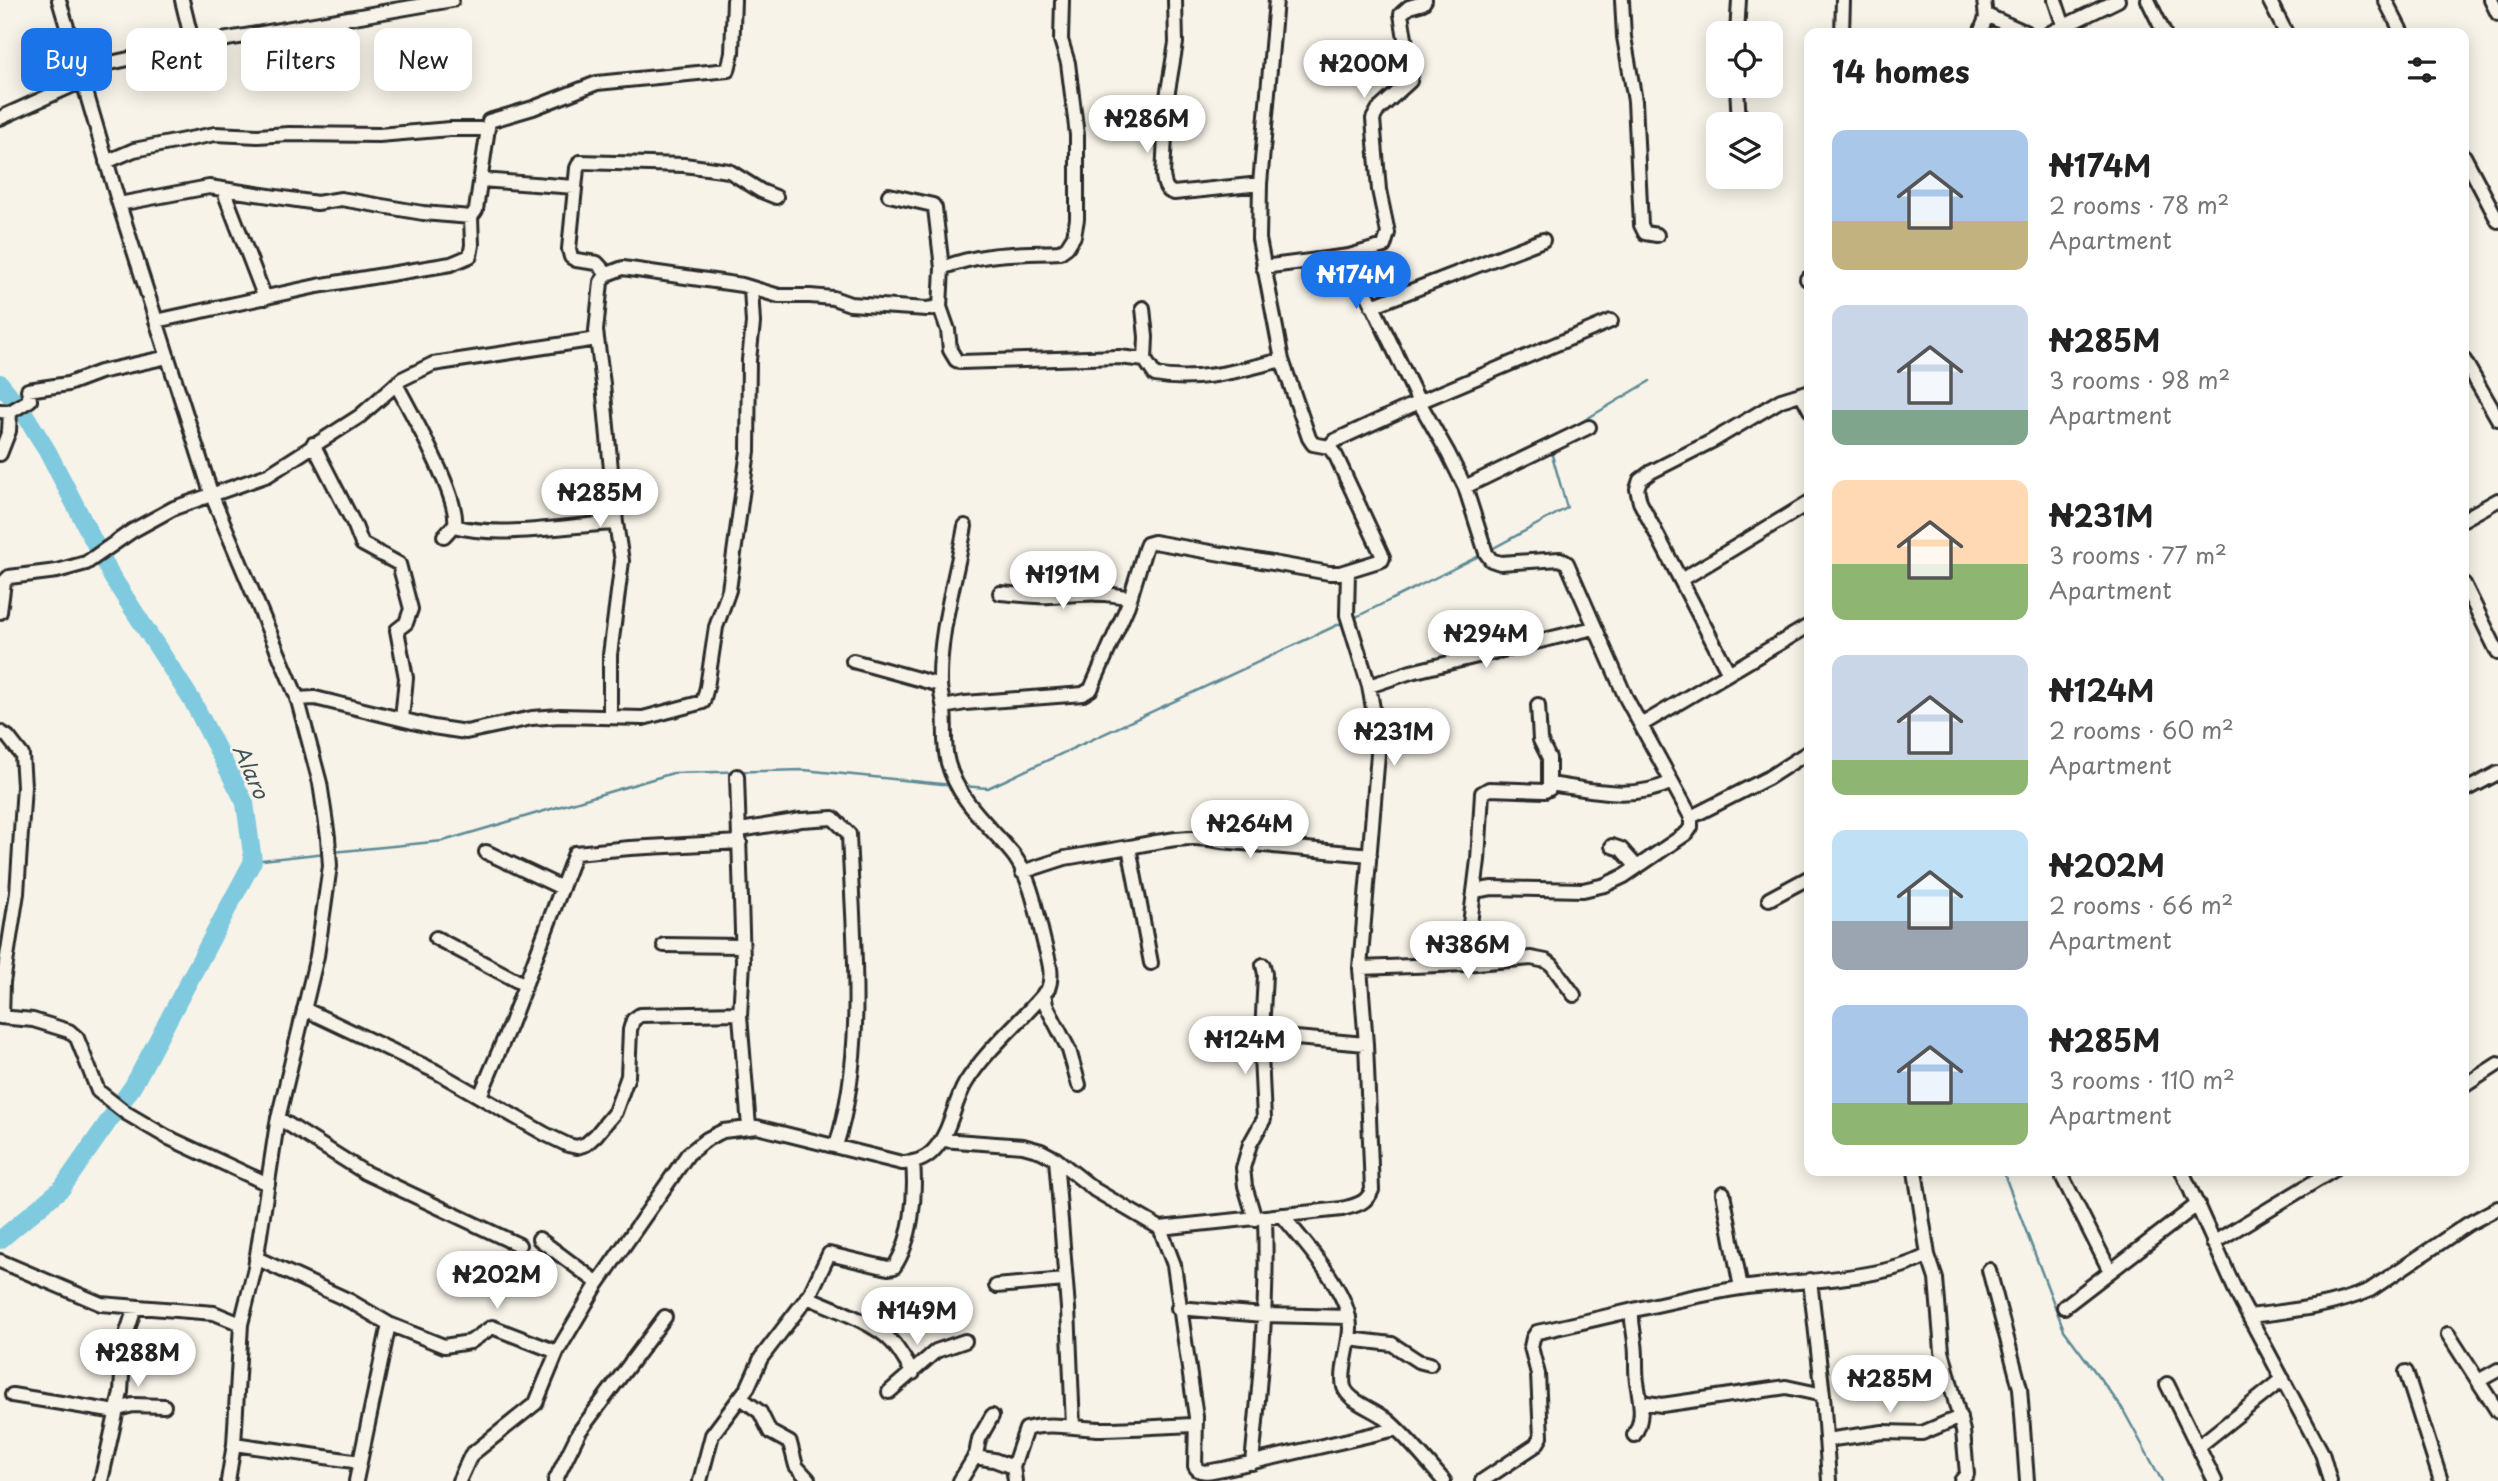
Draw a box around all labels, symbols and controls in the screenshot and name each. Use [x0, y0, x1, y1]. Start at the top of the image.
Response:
map controls [1706, 21, 1783, 189]
button: locate [1706, 21, 1783, 98]
chip: Buy [21, 28, 112, 91]
chip: Rent [126, 28, 227, 91]
chip: Filters [241, 28, 360, 91]
chip: New [374, 28, 472, 91]
pin: ₦200M [1315, 41, 1413, 100]
text: ₦200M [1319, 45, 1409, 80]
text: 14 homes [1832, 48, 1970, 93]
icon: filters [2403, 51, 2441, 89]
pin: ₦286M [1098, 96, 1196, 155]
text: ₦286M [1105, 100, 1189, 135]
button: layers [1706, 112, 1783, 189]
text: ₦174M [2049, 142, 2151, 187]
icon: home [1888, 158, 1972, 242]
text: 2 rooms · 78 m² [2049, 187, 2229, 222]
text: Apartment [2049, 222, 2172, 257]
pin: ₦174M [1307, 252, 1405, 311]
text: ₦174M [1317, 256, 1395, 291]
text: ₦285M [2049, 317, 2160, 362]
icon: home [1888, 333, 1972, 417]
text: 3 rooms · 98 m² [2049, 362, 2230, 397]
text: Apartment [2049, 397, 2172, 432]
pin: ₦285M [551, 470, 649, 529]
text: ₦285M [557, 474, 643, 509]
text: ₦231M [2049, 492, 2154, 537]
icon: home [1888, 508, 1972, 592]
text: 3 rooms · 77 m² [2049, 537, 2227, 572]
pin: ₦191M [1014, 552, 1112, 611]
text: ₦191M [1026, 556, 1100, 591]
text: Apartment [2049, 572, 2172, 607]
pin: ₦294M [1437, 610, 1535, 670]
text: ₦294M [1444, 615, 1528, 650]
text: ₦124M [2049, 667, 2154, 712]
icon: home [1888, 683, 1972, 767]
pin: ₦231M [1345, 708, 1443, 768]
text: 2 rooms · 60 m² [2049, 712, 2234, 747]
text: ₦231M [1354, 713, 1434, 748]
water label: Alaro [226, 739, 279, 805]
text: Apartment [2049, 747, 2172, 782]
pin: ₦264M [1201, 800, 1299, 860]
text: ₦264M [1207, 805, 1293, 840]
text: ₦202M [2049, 842, 2165, 887]
icon: home [1888, 858, 1972, 942]
text: 2 rooms · 66 m² [2049, 887, 2233, 922]
pin: ₦386M [1419, 922, 1517, 981]
text: Apartment [2049, 922, 2172, 957]
text: ₦386M [1426, 926, 1510, 961]
pin: ₦124M [1196, 1016, 1294, 1076]
text: ₦285M [2049, 1017, 2160, 1062]
text: ₦124M [1205, 1021, 1285, 1056]
icon: home [1888, 1033, 1972, 1117]
text: 3 rooms · 110 m² [2049, 1062, 2235, 1097]
text: Apartment [2049, 1097, 2172, 1132]
pin: ₦202M [448, 1252, 546, 1311]
text: ₦202M [453, 1256, 541, 1291]
pin: ₦149M [868, 1288, 966, 1347]
text: ₦149M [877, 1292, 957, 1327]
pin: ₦288M [89, 1330, 187, 1389]
text: ₦288M [96, 1334, 180, 1369]
pin: ₦285M [1841, 1356, 1939, 1415]
text: ₦285M [1847, 1360, 1933, 1395]

